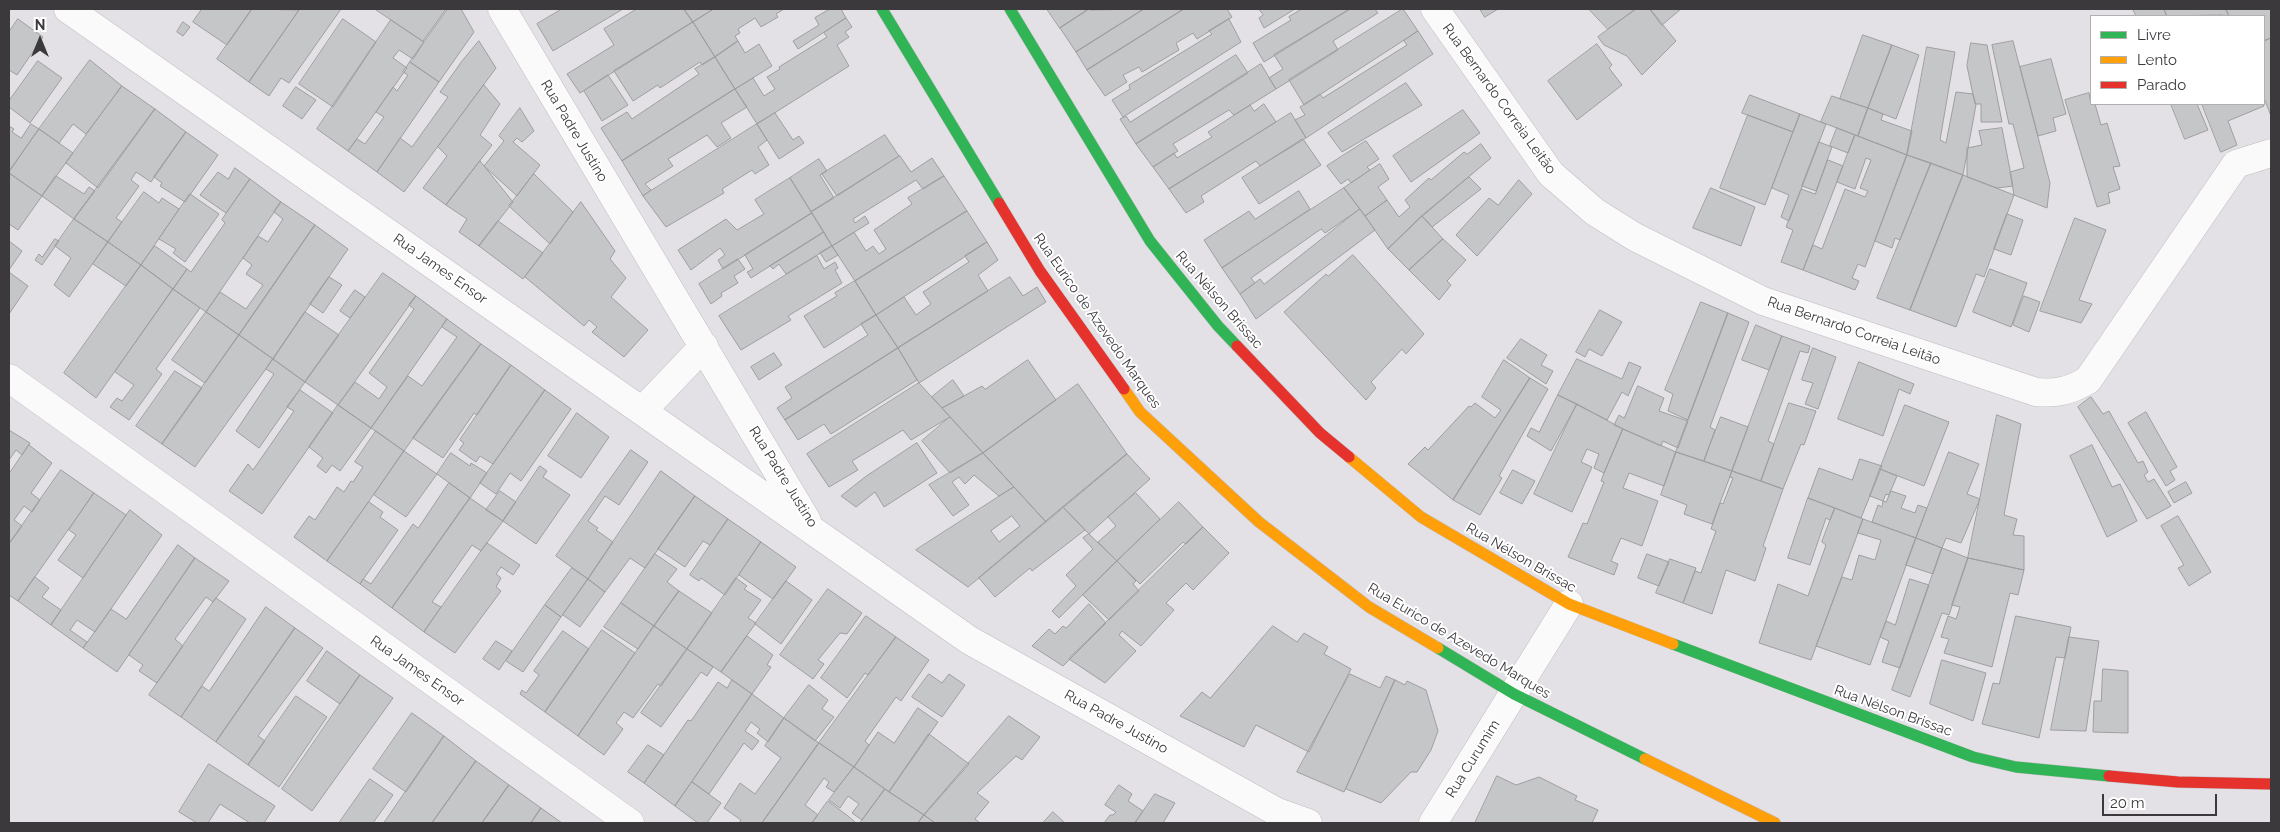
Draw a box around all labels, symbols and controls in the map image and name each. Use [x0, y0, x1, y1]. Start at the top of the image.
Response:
north arrow [15, 15, 65, 65]
legend [2090, 15, 2265, 105]
text: N [35, 17, 45, 33]
street label: Rua Bernardo Correia Leitão [1439, 20, 1559, 178]
text: Livre [2137, 26, 2171, 44]
text: Lento [2137, 51, 2177, 69]
text: Parado [2137, 76, 2186, 94]
street label: Rua Padre Justino [537, 77, 611, 185]
street label: Rua James Ensor [390, 230, 490, 308]
street label: Rua Eurico de Azevedo Marques [1030, 230, 1164, 412]
street label: Rua Nélson Brissac [1172, 248, 1266, 352]
street label: Rua Bernardo Correia Leitão [1765, 293, 1943, 369]
street label: Rua Padre Justino [745, 423, 821, 531]
street label: Rua Nélson Brissac [1463, 520, 1579, 596]
street label: Rua Eurico de Azevedo Marques [1365, 580, 1553, 702]
street label: Rua James Ensor [367, 632, 467, 710]
street label: Rua Nélson Brissac [1832, 682, 1954, 740]
street label: Rua Padre Justino [1061, 687, 1171, 757]
street label: Rua Curumim [1442, 717, 1504, 801]
scale bar [2105, 784, 2220, 816]
text: 20 m [2110, 794, 2145, 812]

